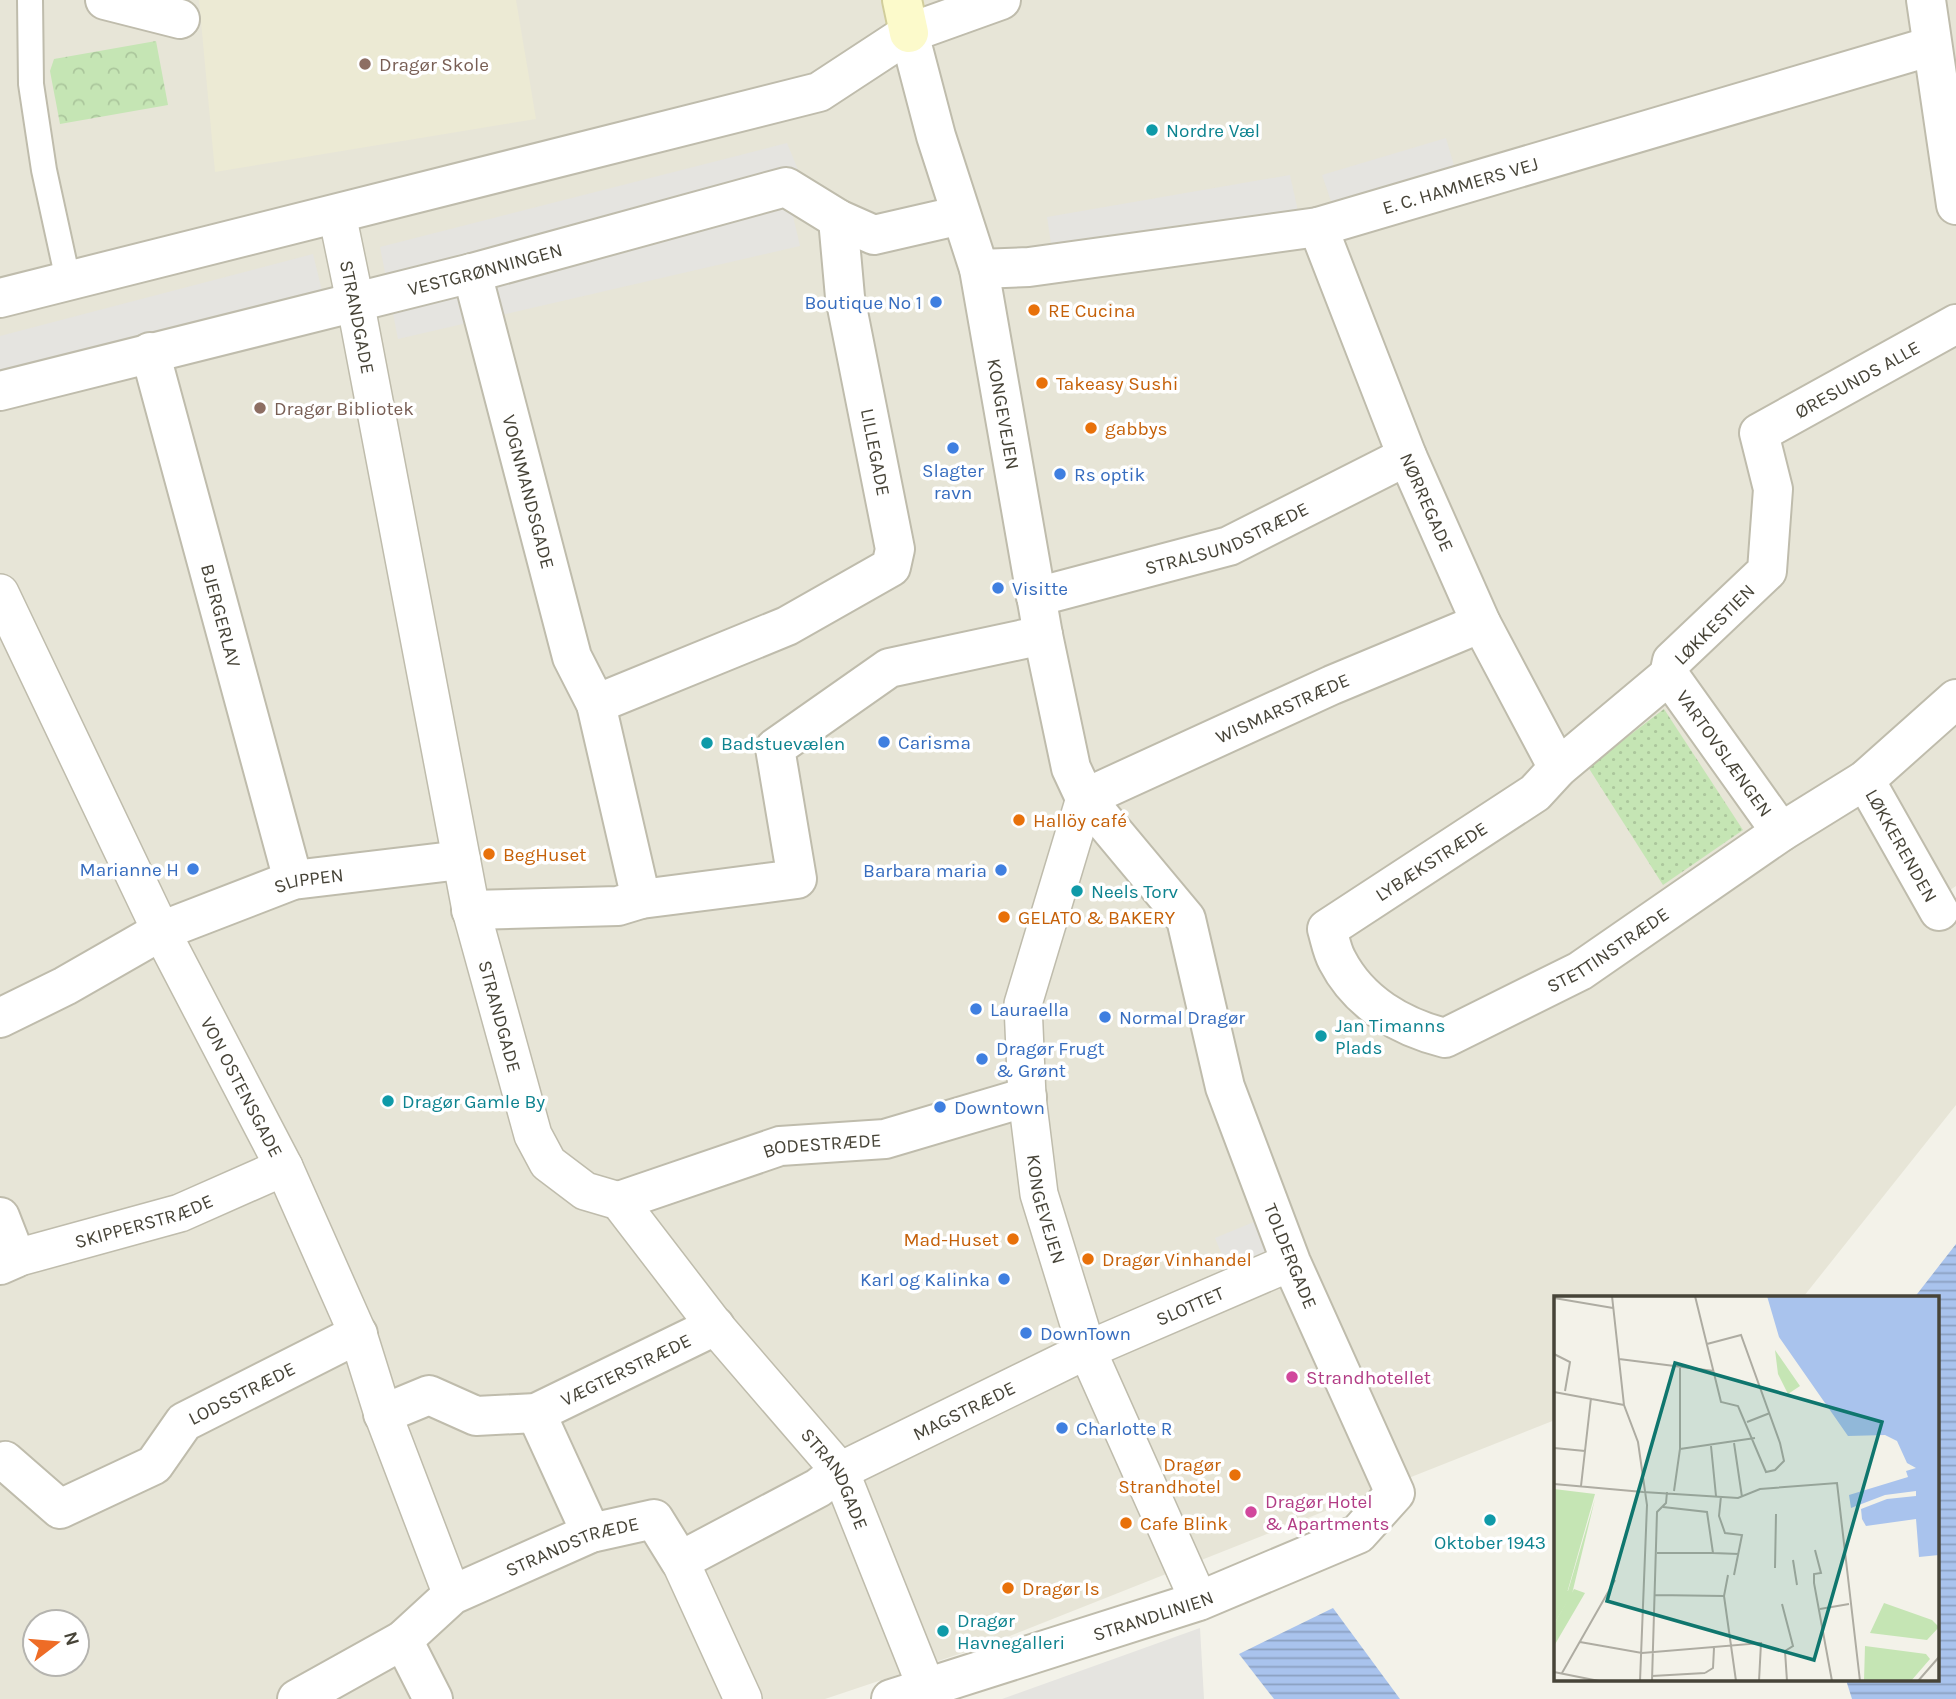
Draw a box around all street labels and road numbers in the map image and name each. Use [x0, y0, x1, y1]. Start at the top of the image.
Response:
street label: E. C. HAMMERS VEJ [1380, 153, 1541, 219]
street label: VESTGRØNNINGEN [406, 239, 565, 301]
street label: STRANDGADE [335, 258, 379, 376]
street label: ØRESUNDS ALLE [1791, 336, 1924, 423]
street label: KONGEVEJEN [982, 357, 1024, 471]
street label: LILLEGADE [856, 406, 894, 498]
street label: VOGNMANDSGADE [497, 412, 559, 571]
street label: NØRREGADE [1395, 450, 1458, 555]
street label: STRALSUNDSTRÆDE [1143, 498, 1312, 580]
street label: BJERGERLAV [196, 562, 245, 670]
street label: LØKKESTIEN [1670, 580, 1760, 670]
street label: WISMARSTRÆDE [1213, 669, 1353, 749]
street label: VARTOVSLÆNGEN [1671, 686, 1777, 821]
street label: LØKKERENDEN [1860, 785, 1942, 906]
street label: LYBÆKSTRÆDE [1371, 817, 1492, 906]
street label: SLIPPEN [271, 864, 345, 898]
street label: STETTINSTRÆDE [1544, 903, 1673, 998]
street label: STRANDGADE [473, 958, 525, 1075]
street label: VON OSTENSGADE [196, 1013, 287, 1161]
street label: BODESTRÆDE [760, 1129, 882, 1163]
street label: KONGEVEJEN [1022, 1153, 1070, 1267]
street label: SKIPPERSTRÆDE [72, 1190, 217, 1253]
street label: TOLDERGADE [1259, 1200, 1321, 1312]
street label: SLOTTET [1153, 1282, 1228, 1331]
street label: VÆGTERSTRÆDE [557, 1329, 695, 1411]
street label: LODSSTRÆDE [185, 1358, 299, 1430]
street label: MAGSTRÆDE [910, 1377, 1019, 1446]
street label: STRANDGADE [796, 1424, 872, 1533]
street label: STRANDSTRÆDE [502, 1513, 641, 1582]
street label: STRANDLINIEN [1090, 1586, 1217, 1646]

